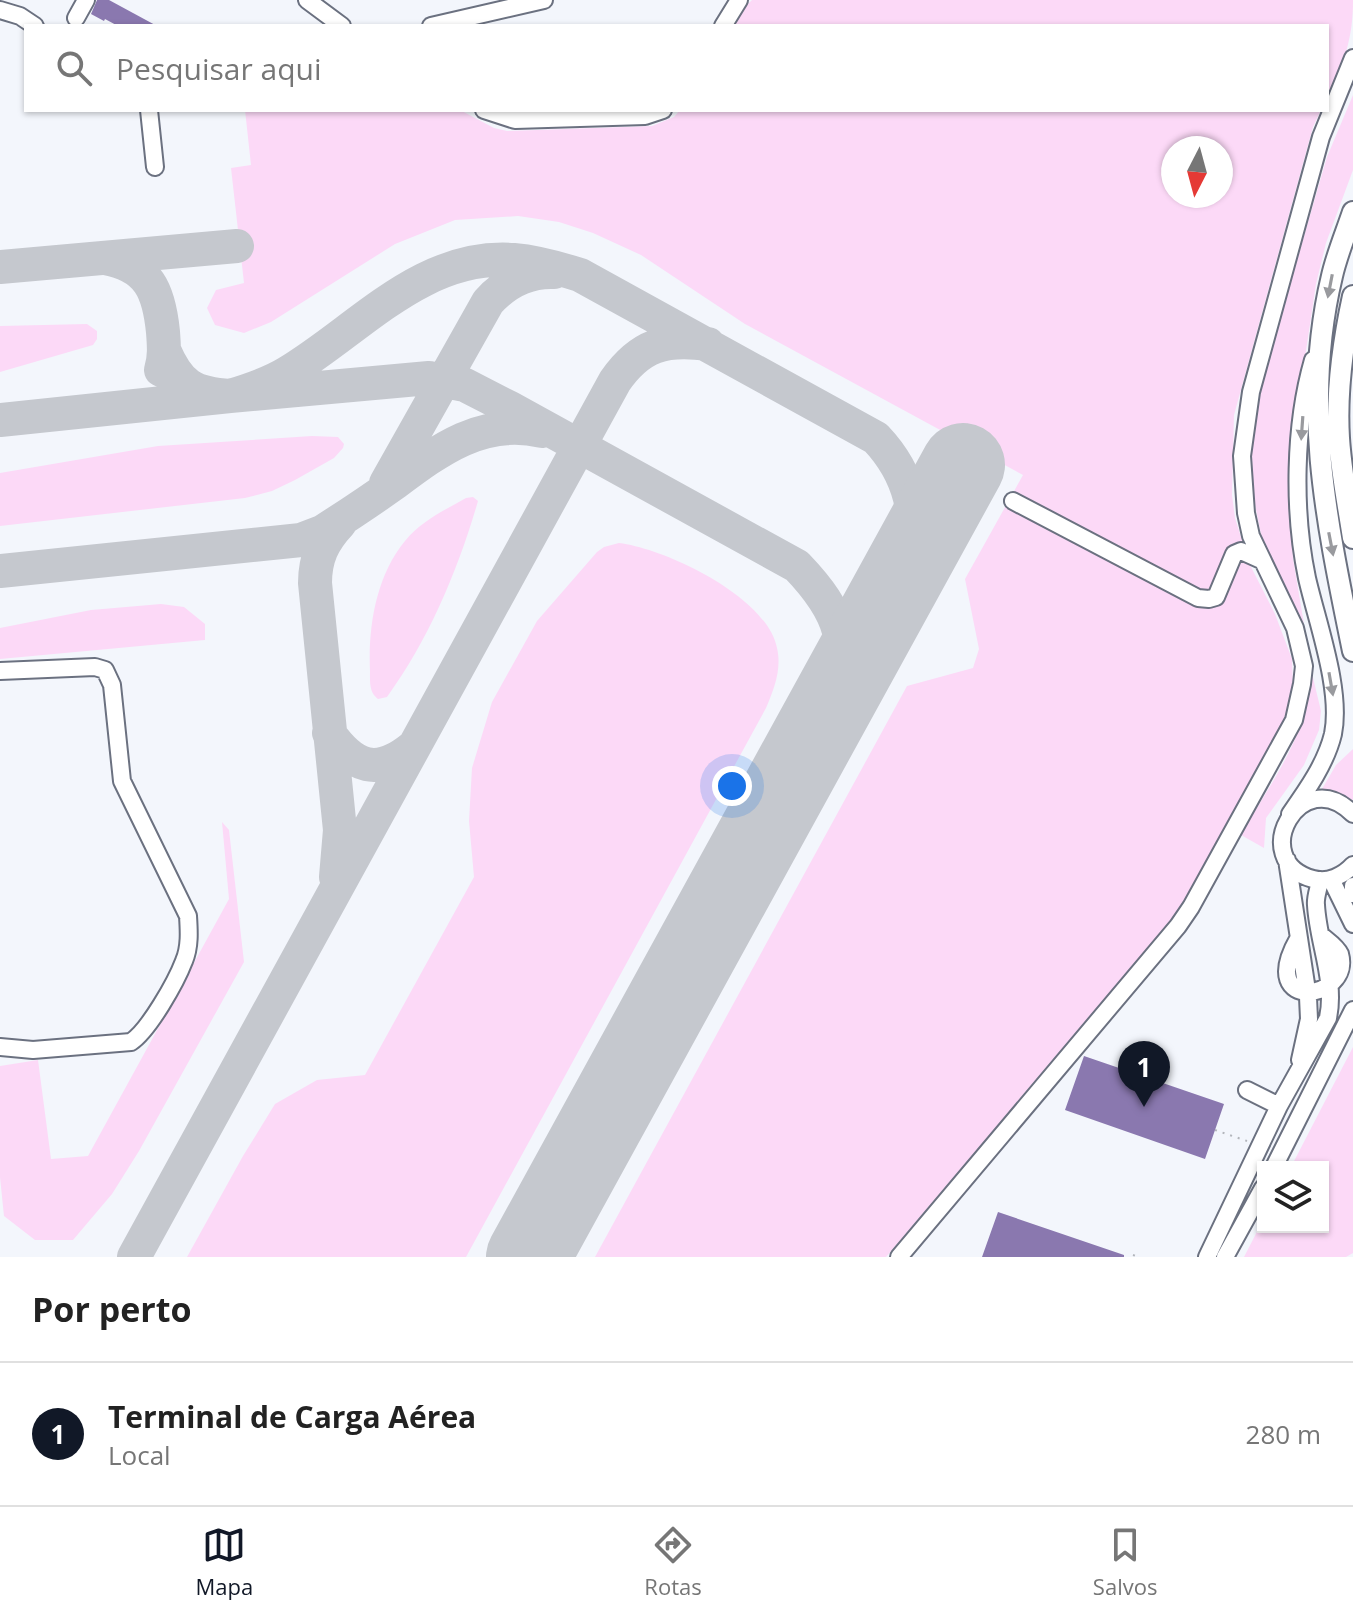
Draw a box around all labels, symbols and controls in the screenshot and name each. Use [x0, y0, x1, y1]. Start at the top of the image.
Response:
search box [24, 24, 1329, 112]
icon: search [52, 46, 96, 90]
text: Pesquisar aqui [116, 48, 322, 89]
north arrow [1161, 136, 1233, 208]
one-way arrow [1323, 274, 1336, 299]
one-way arrow [1295, 416, 1308, 441]
one-way arrow [1326, 532, 1338, 557]
one-way arrow [1325, 672, 1337, 697]
your location [712, 766, 752, 806]
pin: 1 [1118, 1041, 1170, 1107]
map controls [1257, 1161, 1329, 1233]
button: layers [1257, 1161, 1329, 1233]
text: Por perto [32, 1286, 192, 1332]
text: Terminal de Carga Aérea [108, 1396, 476, 1437]
text: 1 [51, 1416, 65, 1452]
text: 280 m [1246, 1416, 1321, 1452]
text: Local [108, 1437, 171, 1473]
tab: Mapa [196, 1523, 253, 1601]
tab: Rotas [644, 1523, 702, 1601]
tab: Salvos [1093, 1523, 1157, 1601]

